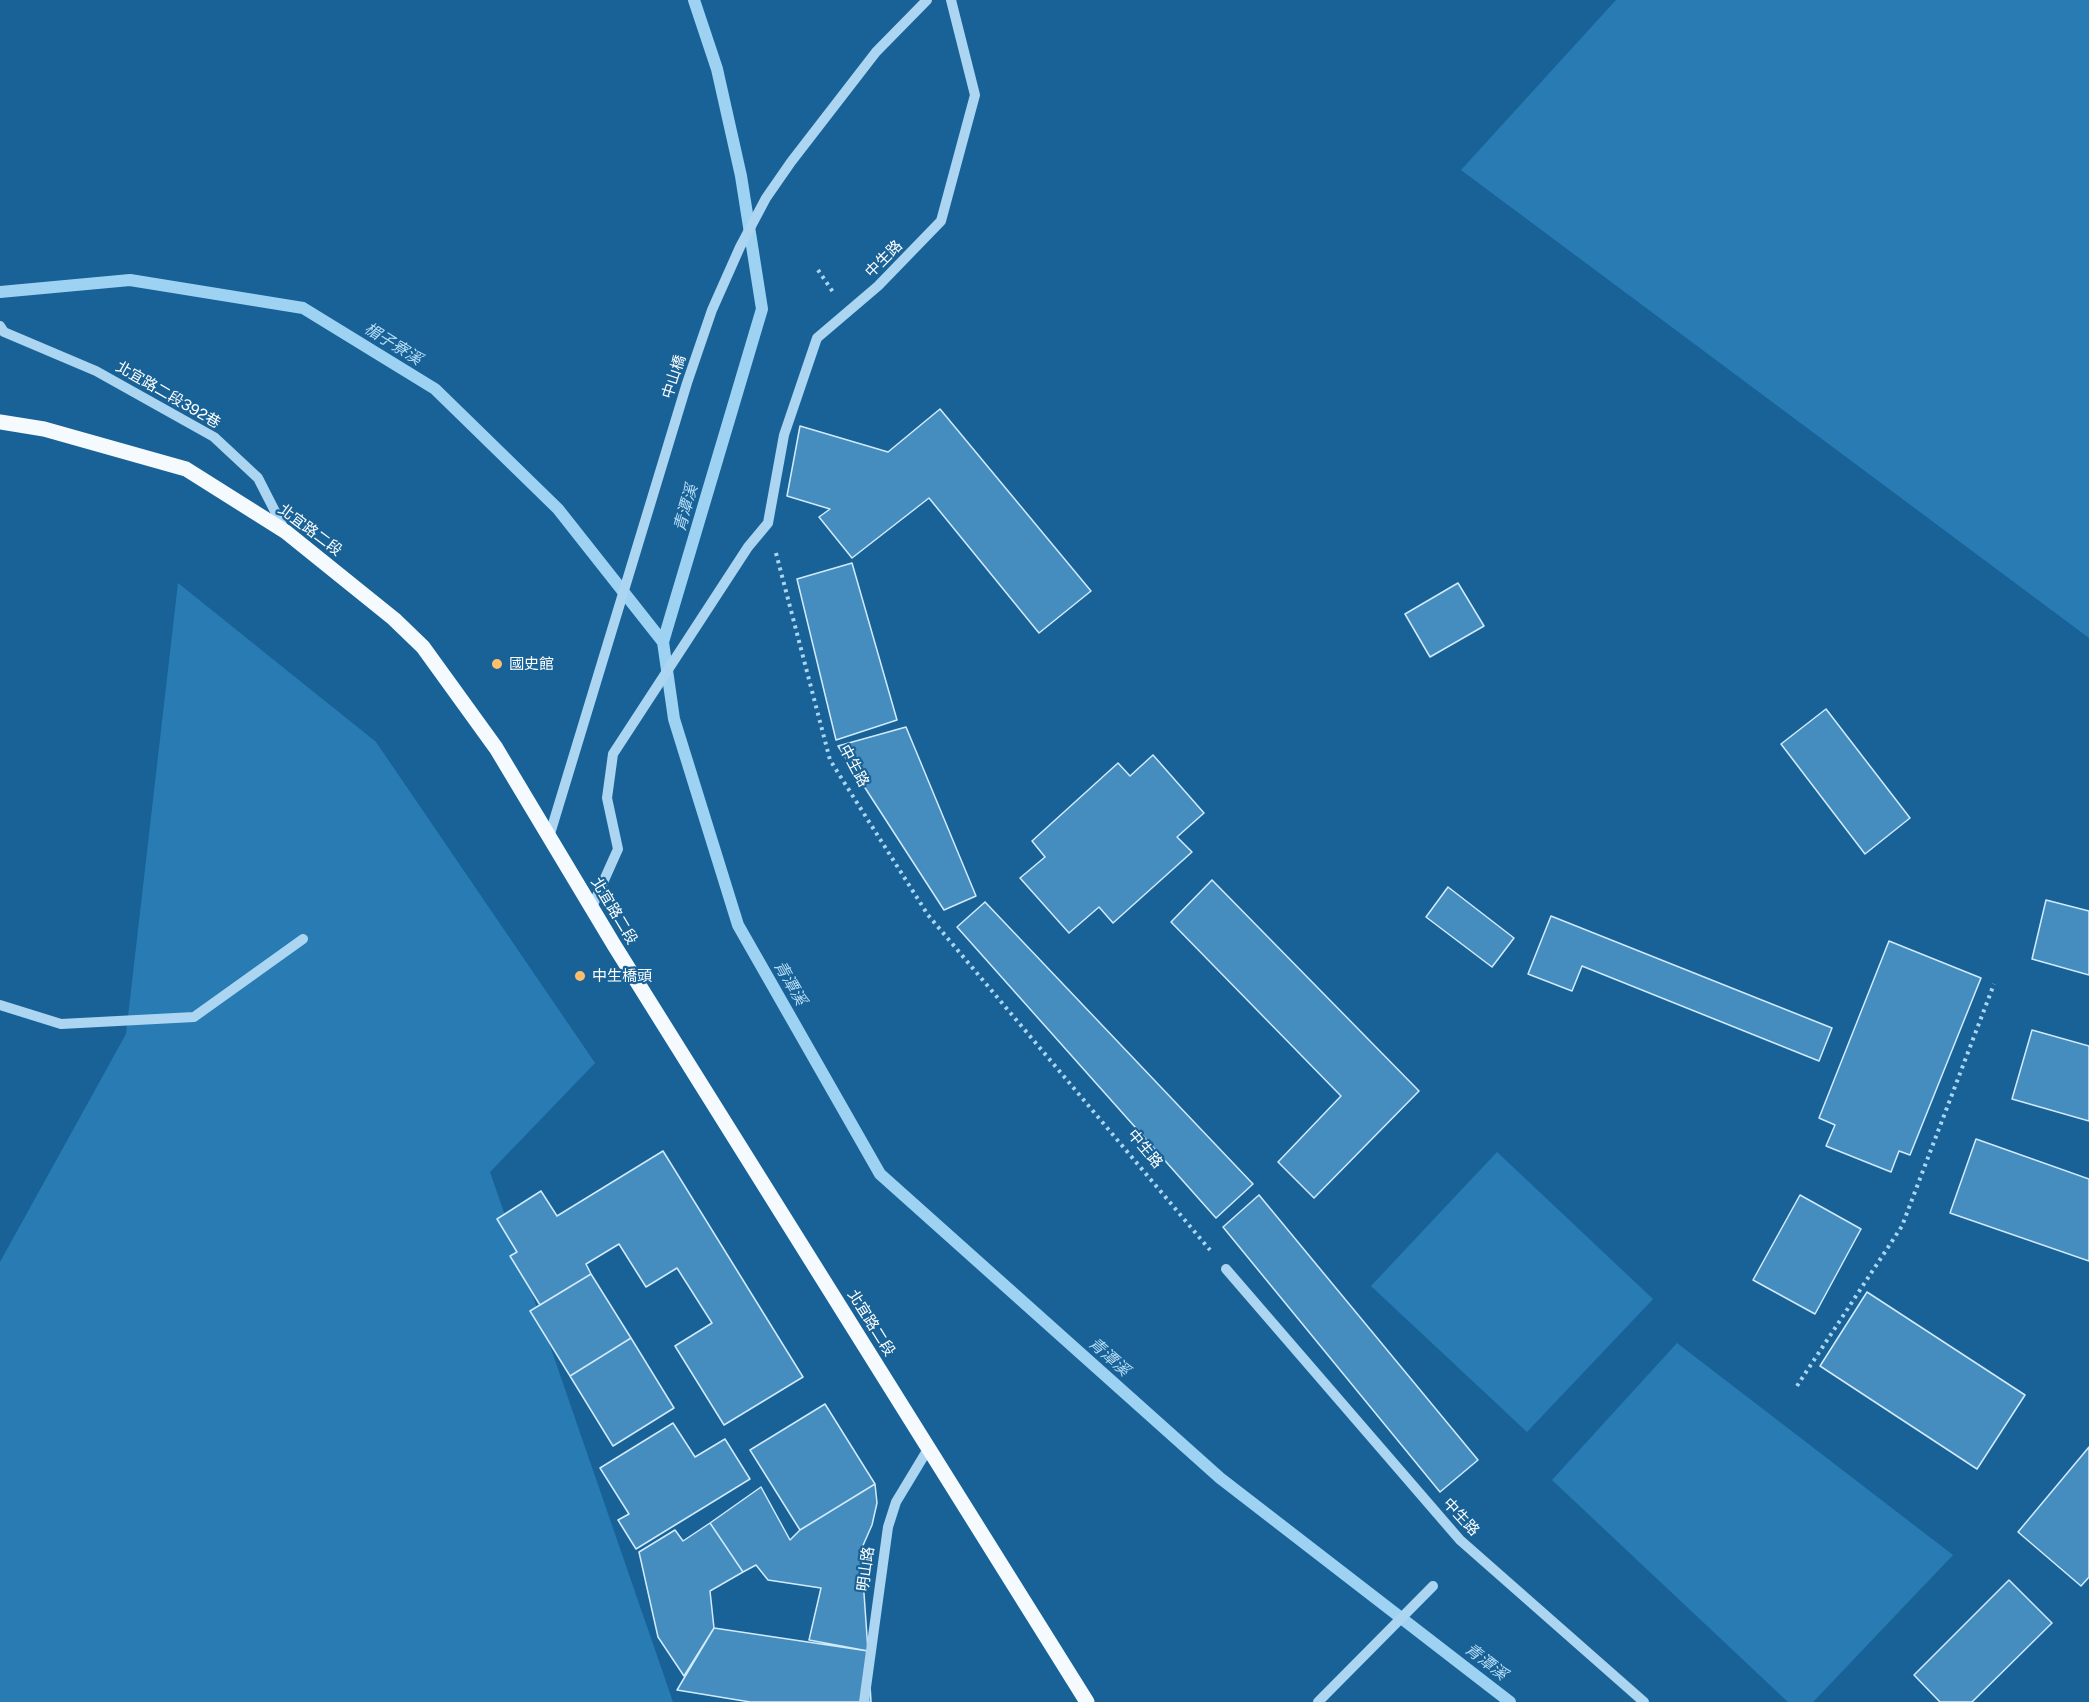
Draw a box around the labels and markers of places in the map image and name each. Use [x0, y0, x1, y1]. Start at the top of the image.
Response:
place label: 國史館 [509, 655, 554, 673]
marker: 國史館 [490, 657, 504, 671]
place label: 中生橋頭 [592, 967, 652, 985]
marker: 中生橋頭 [573, 969, 587, 983]

